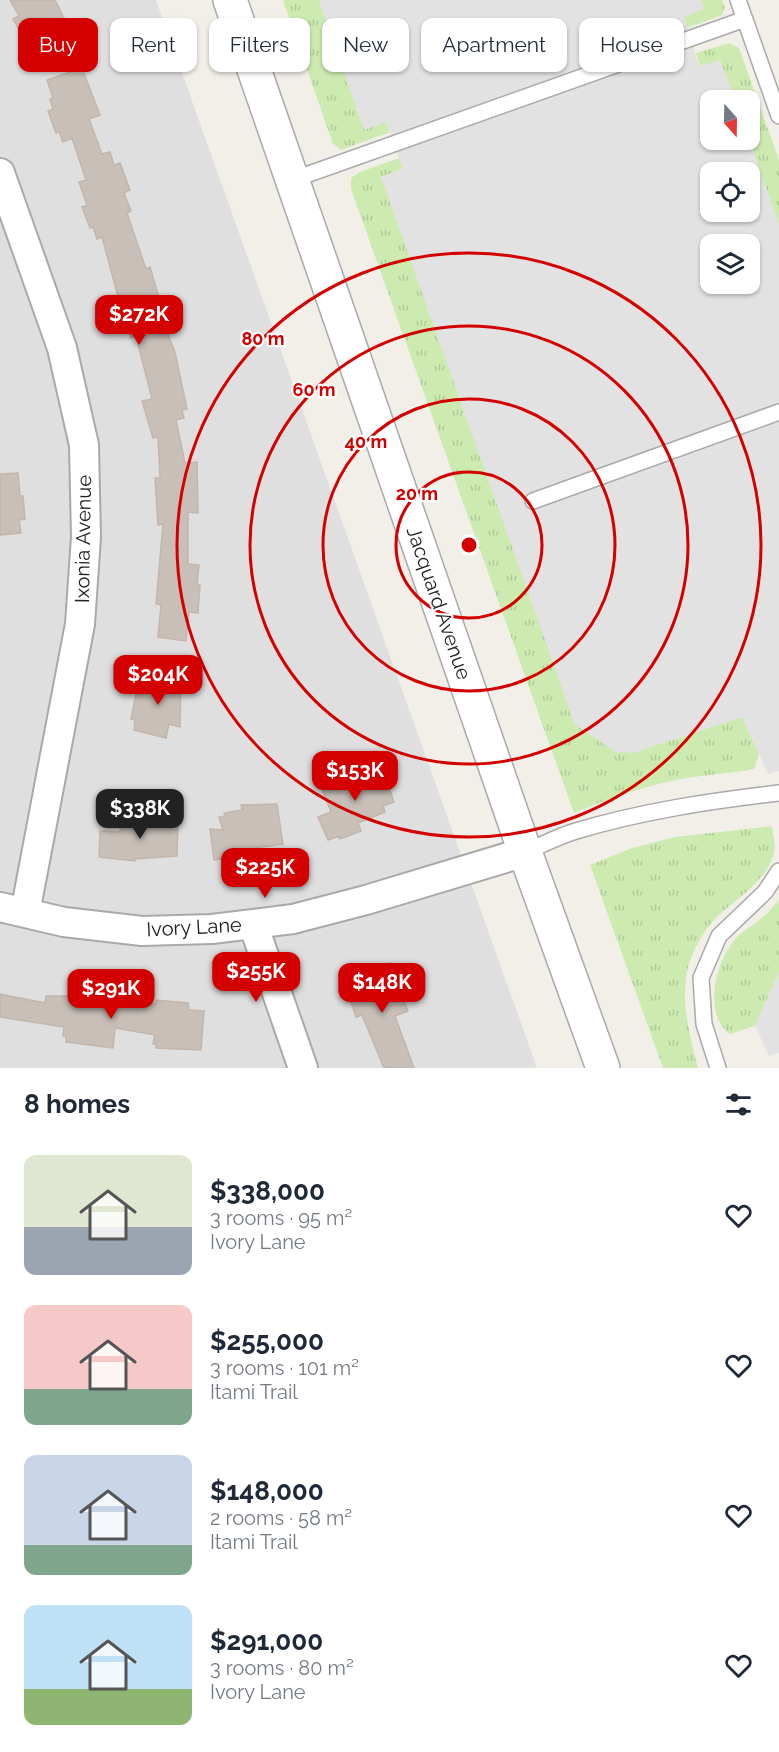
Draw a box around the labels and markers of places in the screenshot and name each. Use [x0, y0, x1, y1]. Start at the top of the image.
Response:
pin: $272K [97, 295, 181, 346]
centre of rings [459, 535, 479, 555]
pin: $204K [116, 655, 200, 706]
pin: $153K [313, 751, 397, 802]
pin: $338K [98, 789, 182, 840]
pin: $225K [223, 848, 307, 899]
pin: $255K [214, 952, 298, 1003]
pin: $148K [340, 963, 424, 1014]
pin: $291K [69, 969, 153, 1020]

